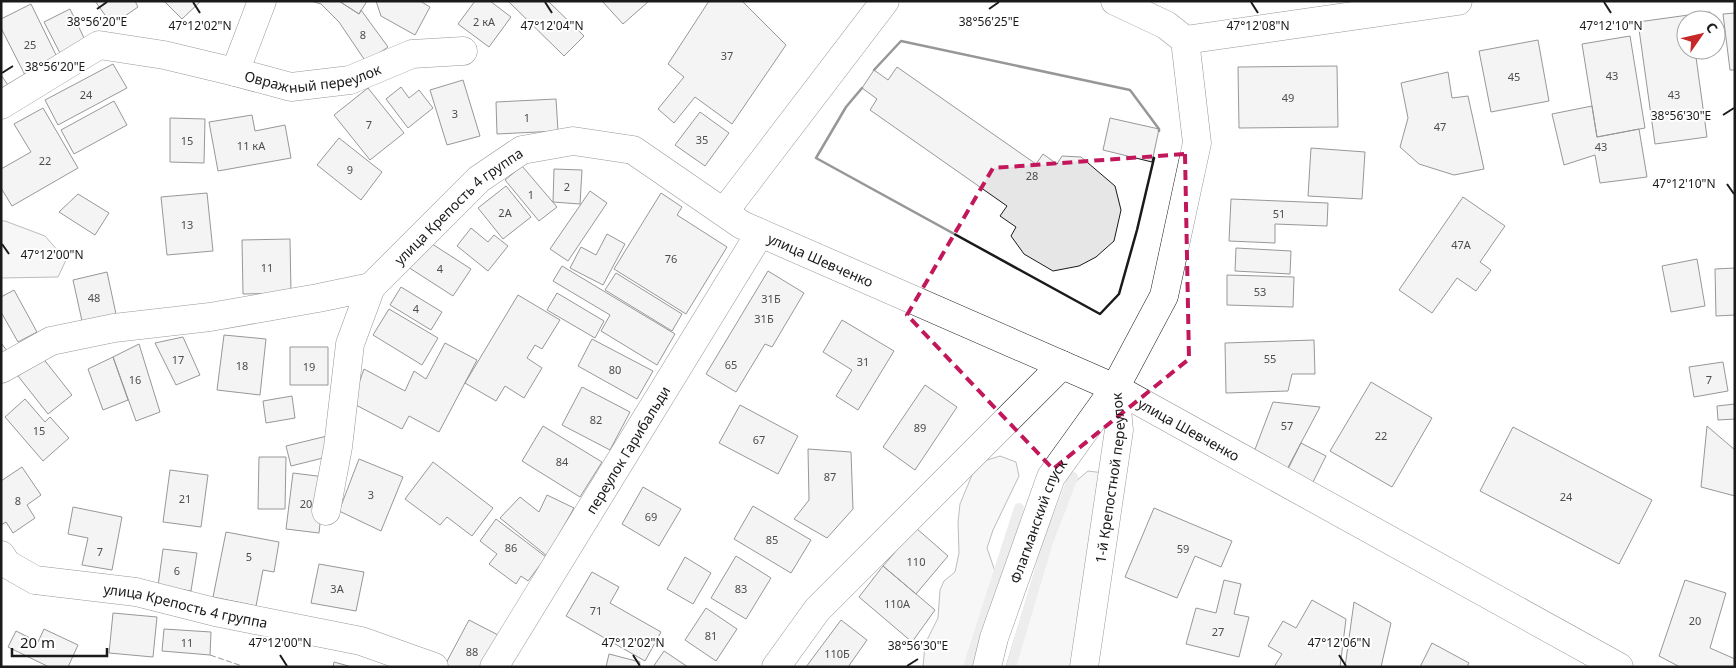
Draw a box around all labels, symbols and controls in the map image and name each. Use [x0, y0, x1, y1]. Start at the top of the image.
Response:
north arrow [1676, 10, 1726, 60]
text: 38°56'20"E [67, 13, 127, 30]
text: 38°56'25"E [959, 13, 1019, 30]
house number: 2 кА [473, 14, 496, 29]
text: 47°12'02"N [168, 17, 232, 34]
text: 47°12'04"N [520, 17, 584, 34]
text: 47°12'08"N [1226, 17, 1290, 34]
text: 47°12'10"N [1579, 17, 1643, 34]
text: С [1702, 18, 1723, 37]
house number: 8 [360, 27, 366, 42]
house number: 25 [24, 37, 36, 52]
house number: 37 [721, 48, 733, 63]
text: 38°56'20"E [25, 58, 85, 75]
street label: Овражный переулок [243, 59, 384, 97]
house number: 43 [1606, 68, 1618, 83]
house number: 45 [1508, 69, 1520, 84]
house number: 24 [80, 87, 93, 102]
house number: 43 [1668, 87, 1680, 102]
house number: 49 [1282, 90, 1294, 105]
house number: 3 [452, 106, 458, 121]
text: 38°56'30"E [1651, 107, 1711, 124]
house number: 1 [524, 110, 530, 125]
house number: 7 [366, 117, 372, 132]
house number: 47 [1434, 119, 1446, 134]
house number: 35 [696, 132, 708, 147]
house number: 15 [181, 133, 193, 148]
house number: 11 кА [237, 138, 266, 153]
house number: 43 [1595, 139, 1607, 154]
street label: улица Крепость 4 группа [390, 147, 528, 269]
house number: 22 [39, 153, 51, 168]
house number: 9 [347, 162, 353, 177]
house number: 28 [1026, 168, 1038, 183]
text: 47°12'10"N [1652, 175, 1716, 192]
house number: 2 [564, 179, 570, 194]
house number: 1 [528, 187, 534, 202]
house number: 2А [498, 205, 513, 220]
house number: 51 [1273, 206, 1285, 221]
house number: 13 [181, 217, 193, 232]
street label: улица Шевченко [765, 228, 877, 291]
house number: 47А [1451, 237, 1472, 252]
text: 47°12'00"N [20, 246, 84, 263]
house number: 76 [665, 251, 677, 266]
house number: 11 [261, 260, 273, 275]
house number: 4 [437, 261, 443, 275]
house number: 53 [1254, 284, 1266, 299]
house number: 48 [88, 290, 100, 305]
house number: 31Б [761, 291, 781, 306]
house number: 4 [413, 301, 420, 316]
house number: 31Б [754, 311, 774, 326]
house number: 55 [1264, 351, 1276, 366]
house number: 17 [172, 352, 184, 367]
house number: 31 [857, 354, 869, 369]
house number: 65 [725, 357, 737, 372]
house number: 18 [236, 358, 248, 373]
house number: 19 [303, 359, 315, 374]
house number: 80 [609, 362, 621, 377]
house number: 16 [129, 372, 141, 387]
house number: 7 [1706, 372, 1712, 387]
street label: переулок Гарибальди [581, 382, 674, 517]
street label: 1-й Крепостной переулок [1090, 391, 1128, 564]
street label: улица Шевченко [1135, 393, 1243, 465]
house number: 82 [590, 412, 602, 427]
house number: 57 [1281, 418, 1293, 433]
house number: 89 [914, 420, 926, 435]
house number: 15 [33, 423, 45, 438]
house number: 22 [1375, 428, 1387, 443]
house number: 67 [753, 432, 765, 447]
house number: 84 [556, 454, 569, 469]
street label: Флагманский спуск [1005, 454, 1071, 586]
house number: 87 [824, 469, 836, 484]
house number: 3 [368, 487, 374, 502]
house number: 24 [1560, 489, 1573, 504]
house number: 21 [179, 491, 191, 506]
house number: 8 [15, 493, 21, 508]
house number: 20 [300, 496, 312, 511]
house number: 69 [645, 509, 657, 524]
house number: 85 [766, 532, 778, 547]
house number: 86 [505, 540, 517, 555]
house number: 59 [1177, 541, 1189, 556]
house number: 7 [97, 544, 103, 559]
house number: 5 [246, 549, 252, 564]
house number: 110 [907, 554, 925, 569]
house number: 6 [174, 563, 180, 578]
street label: улица Крепость 4 группа [102, 579, 269, 632]
house number: 3А [330, 581, 345, 596]
house number: 83 [735, 581, 747, 596]
house number: 110А [884, 596, 911, 611]
house number: 71 [590, 603, 602, 618]
house number: 20 [1689, 613, 1701, 628]
house number: 27 [1212, 624, 1224, 639]
scale bar [12, 626, 108, 658]
house number: 81 [705, 628, 717, 643]
text: 20 m [20, 632, 55, 652]
text: 47°12'00"N [248, 634, 312, 651]
text: 47°12'02"N [601, 634, 665, 651]
text: 47°12'06"N [1307, 634, 1371, 651]
house number: 11 [181, 635, 193, 650]
text: 38°56'30"E [888, 637, 948, 654]
house number: 88 [466, 644, 478, 659]
house number: 110Б [824, 646, 850, 661]

